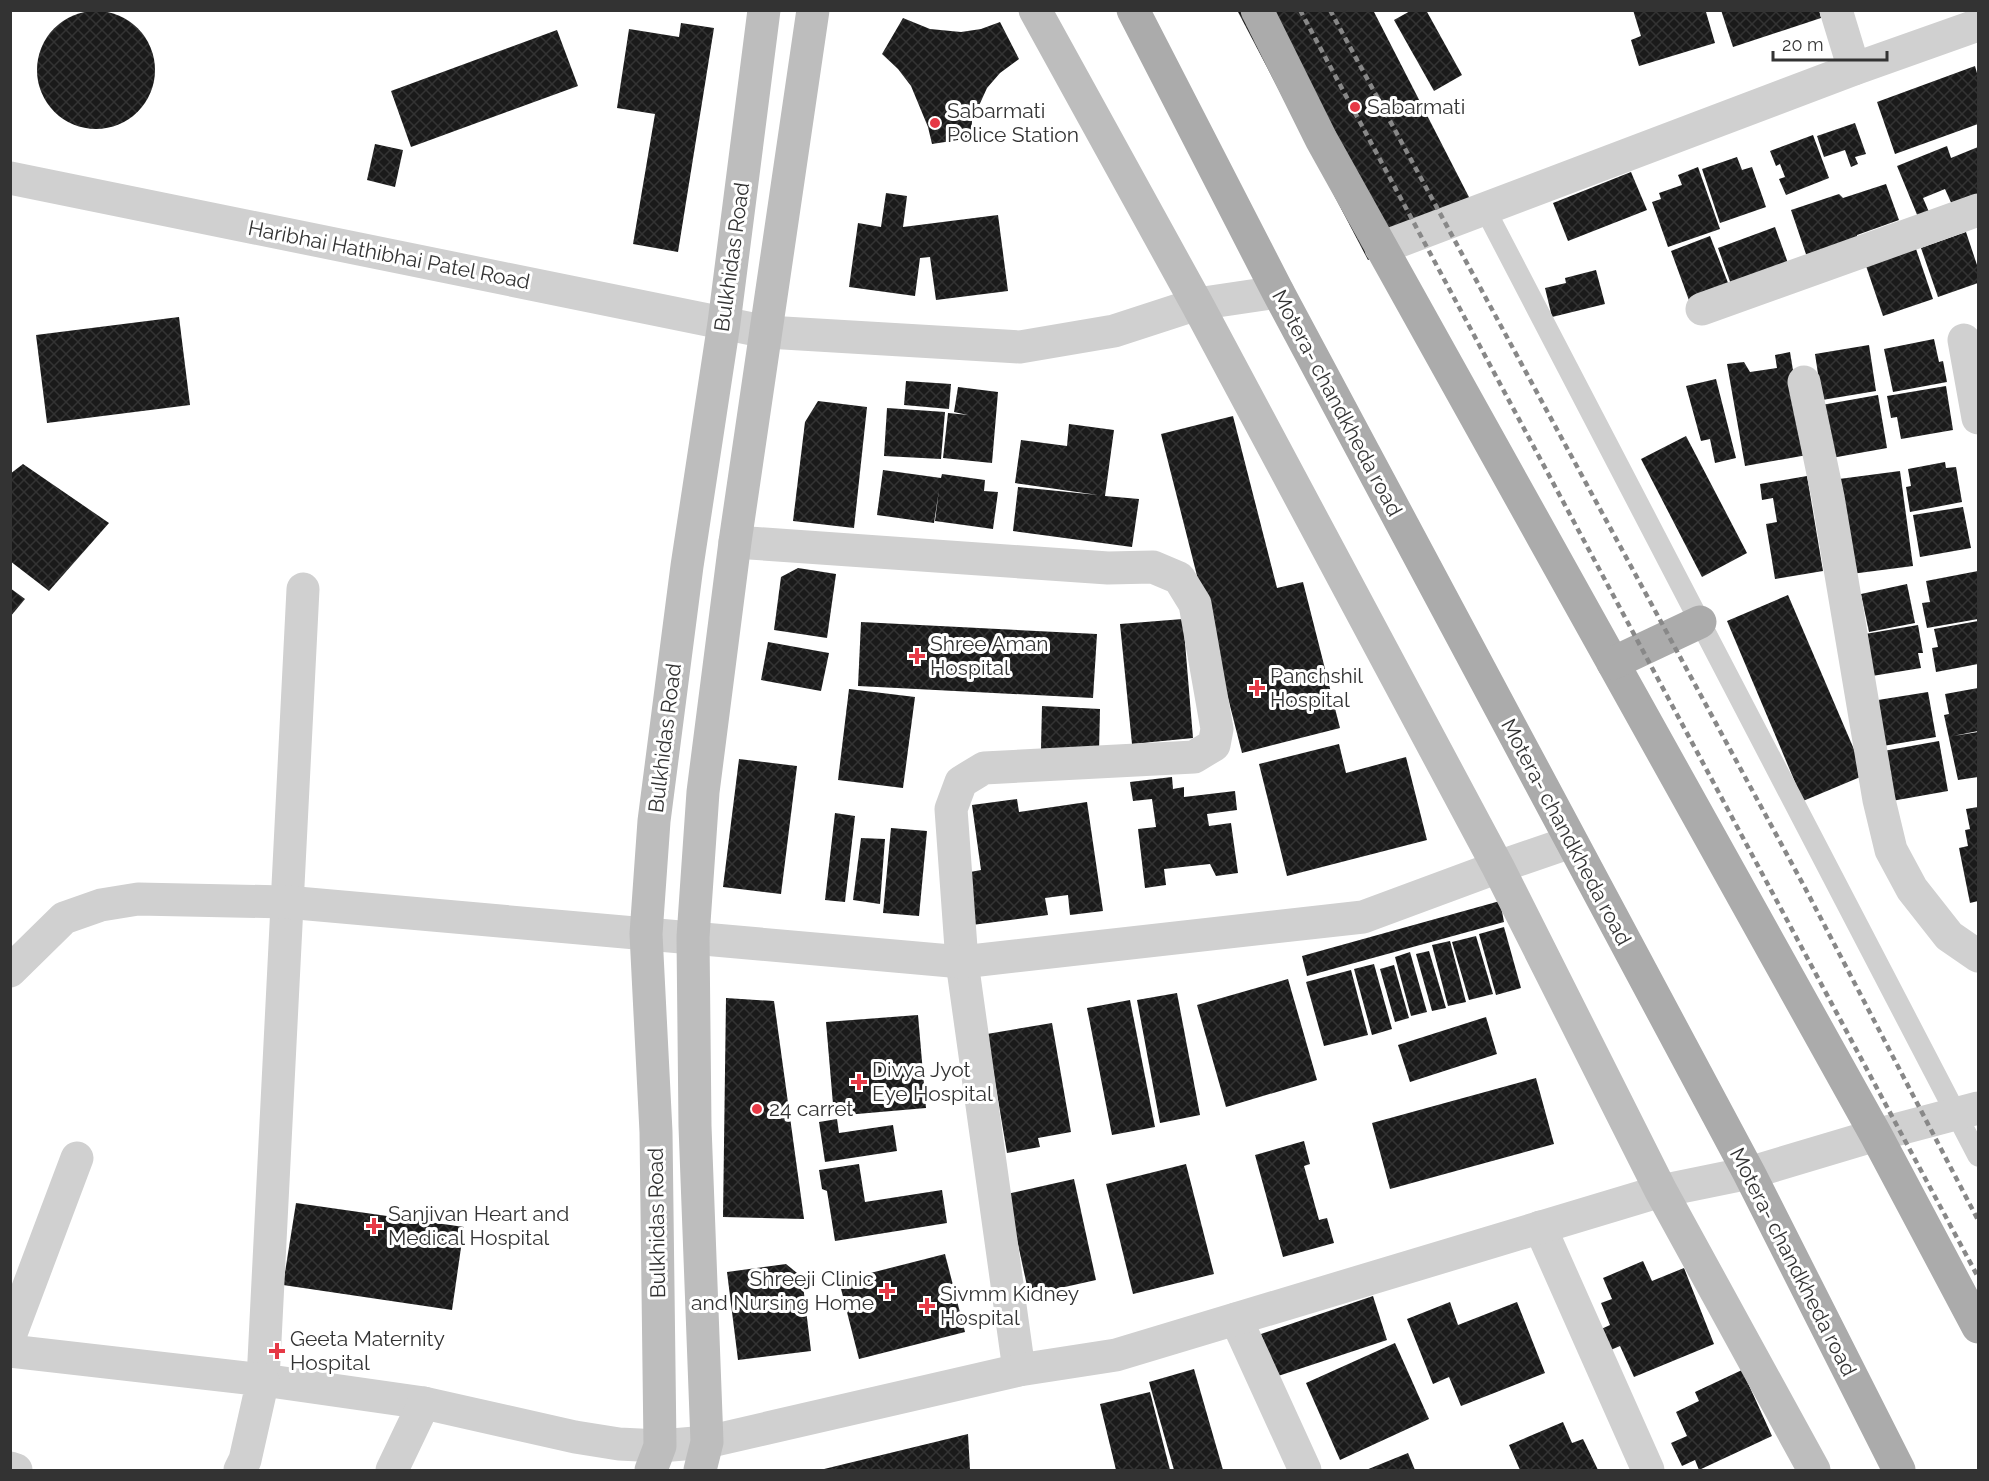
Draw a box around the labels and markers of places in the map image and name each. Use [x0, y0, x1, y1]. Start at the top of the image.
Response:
place label: Sabarmati [1367, 94, 1465, 119]
place label: Sabarmati Police Station [947, 98, 1079, 147]
marker: Sabarmati [1348, 100, 1362, 114]
marker: Sabarmati Police Station [928, 116, 942, 130]
place label: Shree Aman Hospital [930, 631, 1049, 680]
marker: Shree Aman Hospital [908, 647, 926, 665]
place label: Panchshil Hospital [1270, 663, 1363, 712]
marker: Panchshil Hospital [1248, 679, 1266, 697]
place label: Divya Jyot Eye Hospital [872, 1057, 993, 1106]
marker: Divya Jyot Eye Hospital [850, 1073, 868, 1091]
place label: 24 carret [769, 1096, 853, 1121]
marker: 24 carret [750, 1102, 764, 1116]
place label: Sanjivan Heart and Medical Hospital [388, 1201, 569, 1250]
marker: Sanjivan Heart and Medical Hospital [365, 1217, 383, 1235]
place label: Shreeji Clinic and Nursing Home [691, 1266, 874, 1315]
place label: Sivmm Kidney Hospital [940, 1281, 1079, 1330]
marker: Shreeji Clinic and Nursing Home [878, 1282, 896, 1300]
marker: Sivmm Kidney Hospital [918, 1297, 936, 1315]
place label: Geeta Maternity Hospital [290, 1326, 445, 1375]
marker: Geeta Maternity Hospital [268, 1342, 286, 1360]

